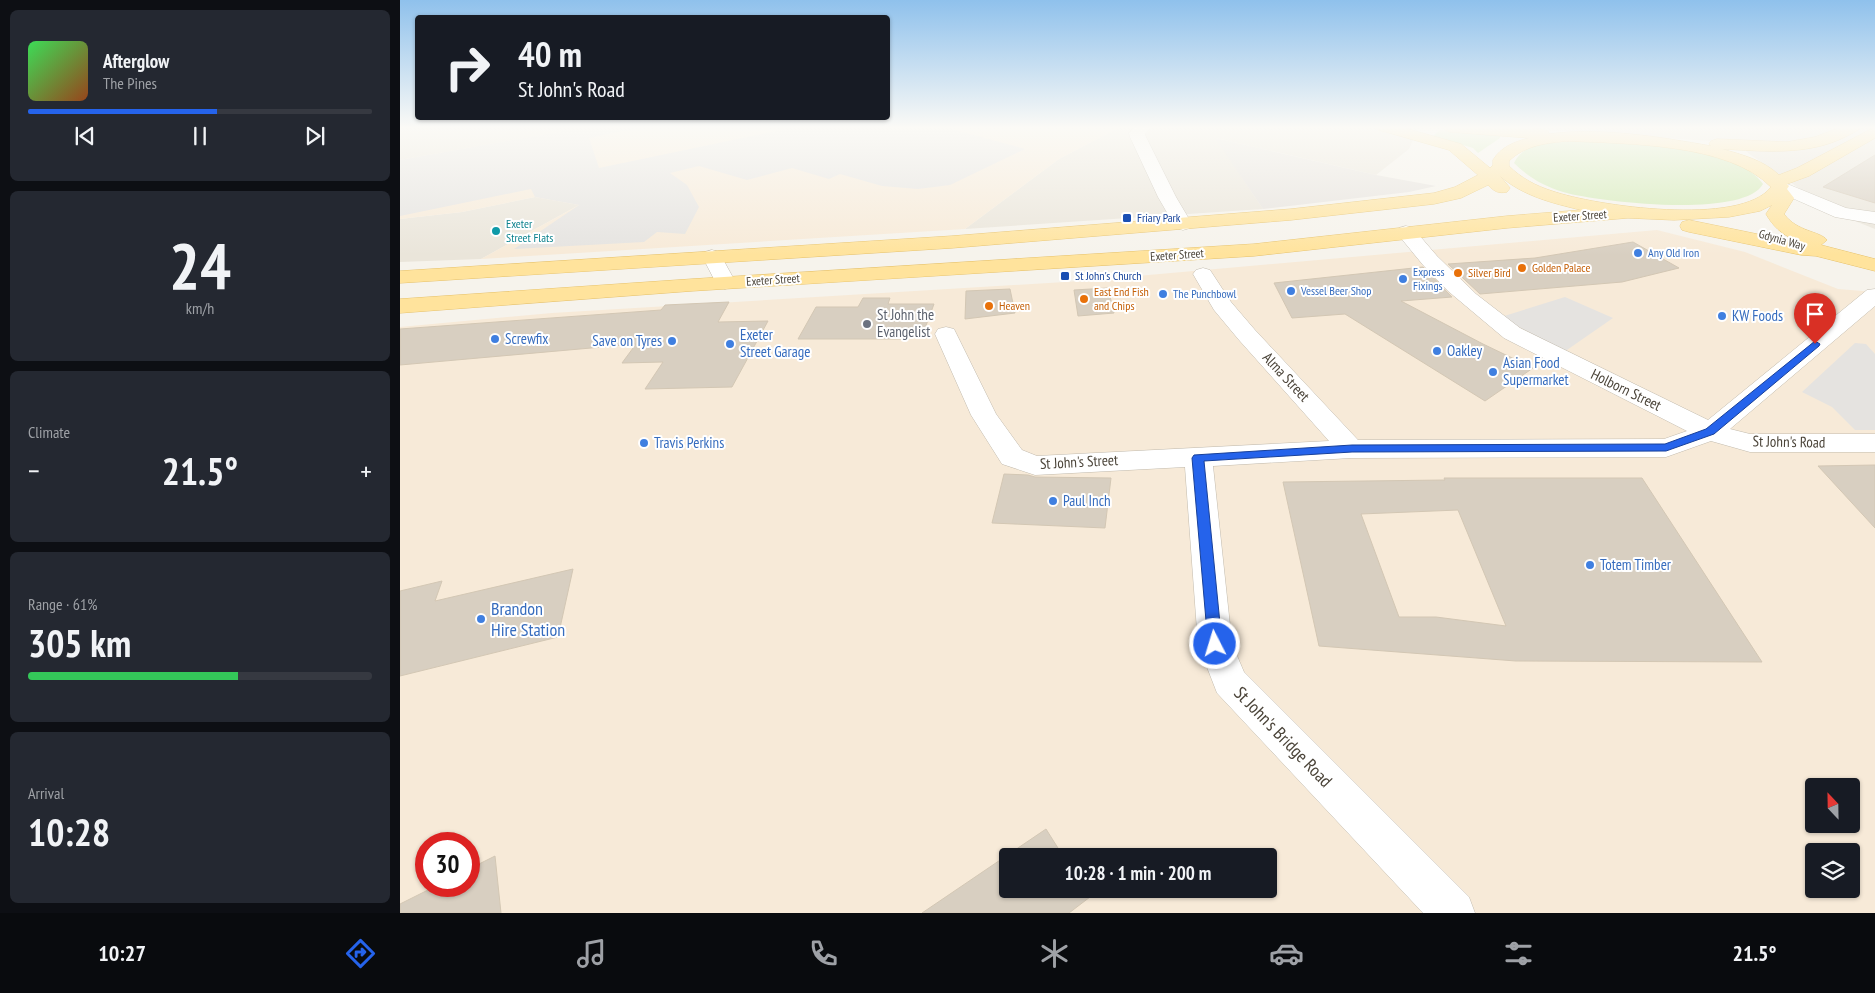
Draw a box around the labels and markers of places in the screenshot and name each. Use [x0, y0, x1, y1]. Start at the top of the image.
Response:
place label: Friary Park [1137, 210, 1181, 225]
marker: Friary Park [1121, 212, 1133, 224]
place label: Exeter Street Flats [506, 216, 553, 245]
marker: Exeter Street Flats [490, 225, 502, 237]
place label: Any Old Iron [1648, 245, 1699, 260]
marker: Any Old Iron [1632, 247, 1644, 259]
place label: Golden Palace [1532, 260, 1590, 275]
marker: Golden Palace [1516, 262, 1528, 274]
place label: Express Fixings [1413, 264, 1445, 293]
place label: Silver Bird [1468, 265, 1511, 280]
marker: Silver Bird [1452, 267, 1464, 279]
place label: St John's Church [1075, 268, 1142, 283]
marker: St John's Church [1059, 270, 1071, 282]
marker: Express Fixings [1397, 273, 1409, 285]
place label: Vessel Beer Shop [1300, 283, 1371, 298]
place label: East End Fish and Chips [1094, 284, 1149, 313]
marker: Vessel Beer Shop [1285, 285, 1297, 297]
place label: The Punchbowl [1173, 286, 1237, 301]
marker: The Punchbowl [1157, 288, 1169, 300]
marker: East End Fish and Chips [1078, 293, 1090, 305]
pin [1794, 293, 1836, 344]
place label: Heaven [999, 298, 1030, 313]
marker: Heaven [983, 300, 995, 312]
place label: St John the Evangelist [877, 305, 934, 341]
place label: KW Foods [1732, 306, 1783, 325]
marker: KW Foods [1716, 310, 1728, 322]
marker: St John the Evangelist [861, 318, 873, 330]
place label: Exeter Street Garage [740, 325, 810, 361]
place label: Screwfix [505, 329, 549, 348]
place label: Save on Tyres [592, 331, 662, 350]
marker: Screwfix [489, 333, 501, 345]
marker: Save on Tyres [666, 335, 678, 347]
marker: Exeter Street Garage [724, 338, 736, 350]
place label: Oakley [1447, 341, 1482, 360]
marker: Oakley [1431, 345, 1443, 357]
place label: Asian Food Supermarket [1503, 353, 1569, 389]
marker: Asian Food Supermarket [1487, 366, 1499, 378]
place label: Travis Perkins [654, 433, 724, 452]
marker: Travis Perkins [638, 437, 650, 449]
place label: Paul Inch [1063, 491, 1111, 510]
marker: Paul Inch [1047, 495, 1059, 507]
place label: Totem Timber [1600, 555, 1672, 574]
marker: Totem Timber [1584, 559, 1596, 571]
place label: Brandon Hire Station [491, 597, 565, 641]
marker: Brandon Hire Station [475, 613, 487, 625]

